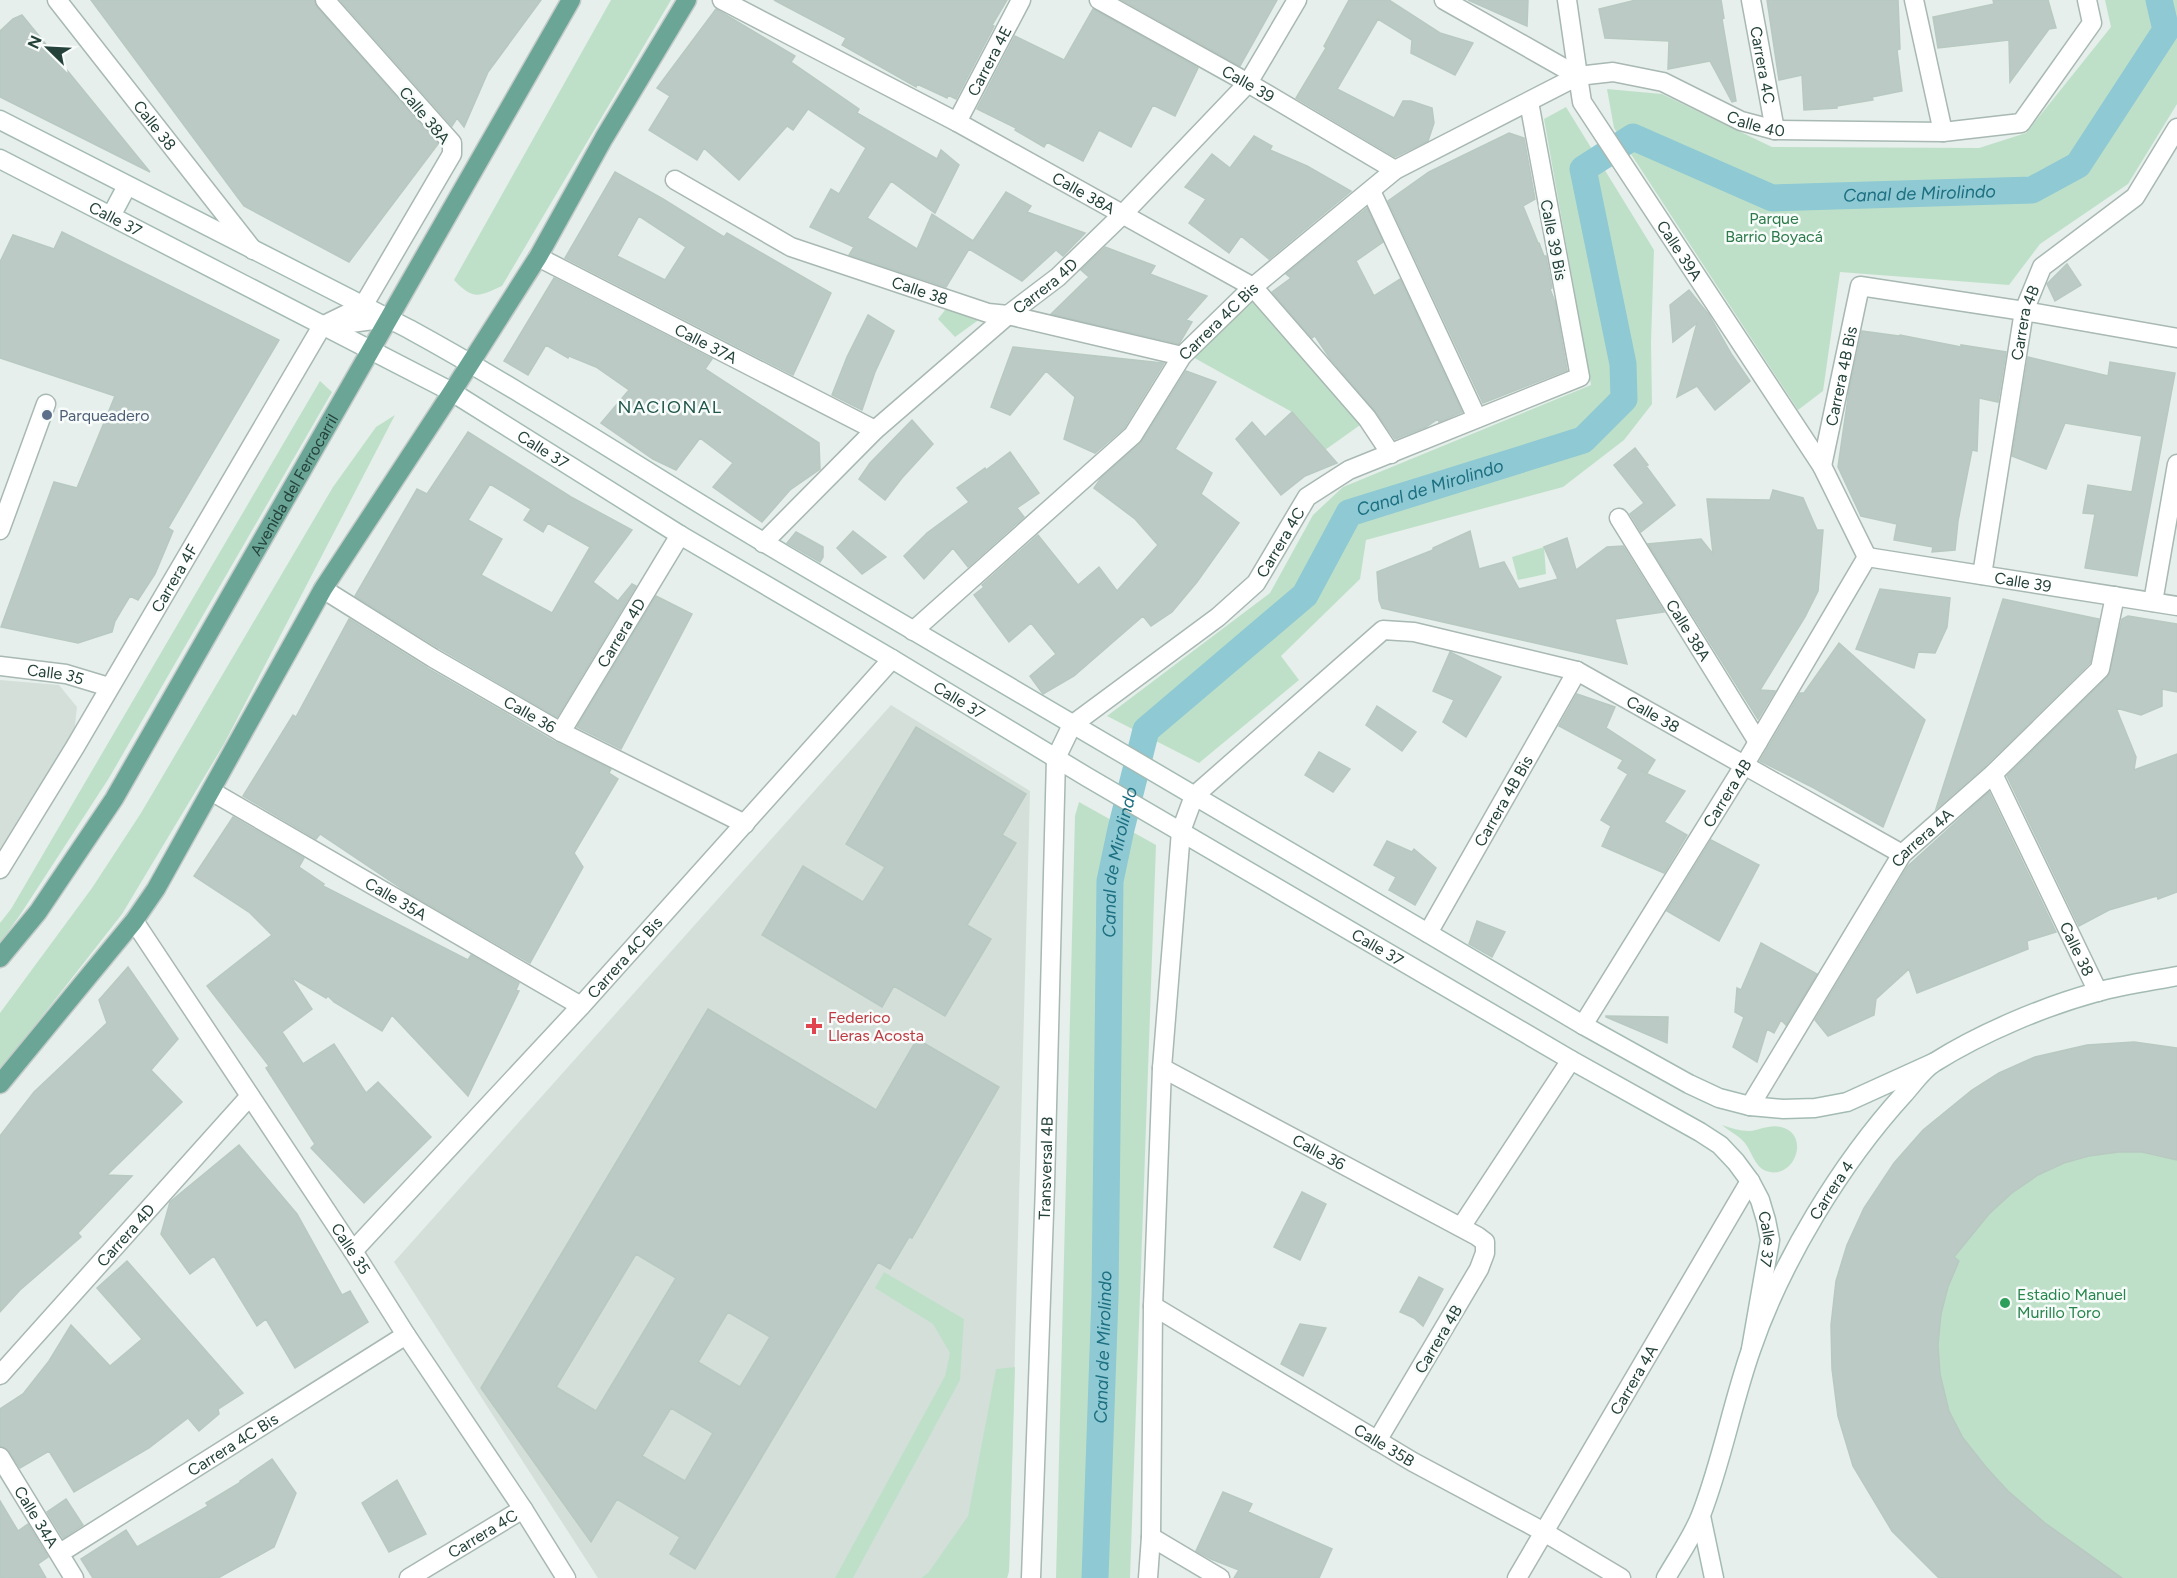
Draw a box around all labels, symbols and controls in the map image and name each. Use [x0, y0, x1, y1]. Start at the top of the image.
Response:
north arrow [18, 18, 78, 78]
street label: Carrera 4E [963, 23, 1016, 99]
street label: Carrera 4C [1746, 25, 1779, 105]
text: N [24, 33, 46, 52]
street label: Calle 39 [1219, 61, 1278, 106]
street label: Calle 38A [395, 83, 454, 148]
street label: Calle 38 [129, 97, 180, 154]
street label: Calle 40 [1723, 106, 1785, 140]
street label: Calle 38A [1049, 168, 1118, 218]
water label: Canal de Mirolindo [1843, 180, 1996, 207]
street label: Calle 37 [86, 198, 145, 241]
street label: Calle 39 Bis [1536, 198, 1571, 282]
park label: Parque Barrio Boyacá [1725, 209, 1823, 246]
street label: Calle 39A [1653, 217, 1706, 284]
street label: Carrera 4D [1009, 254, 1082, 318]
street label: Calle 38 [889, 272, 950, 309]
street label: Carrera 4C Bis [1175, 278, 1262, 364]
street label: Carrera 4B [2007, 282, 2044, 362]
street label: Calle 37A [671, 320, 740, 368]
street label: Carrera 4B Bis [1822, 324, 1861, 428]
district label: NACIONAL [617, 396, 723, 418]
place label: Parqueadero [59, 406, 150, 425]
marker: Parqueadero [40, 408, 54, 422]
street label: Avenida del Ferrocarril [246, 411, 342, 559]
street label: Calle 37 [514, 426, 572, 473]
water label: Canal de Mirolindo [1354, 454, 1506, 521]
street label: Carrera 4C [1252, 504, 1309, 581]
street label: Carrera 4F [147, 541, 202, 616]
street label: Calle 39 [1993, 568, 2053, 596]
street label: Carrera 4D [593, 595, 650, 671]
street label: Calle 38A [1662, 596, 1714, 665]
street label: Calle 35 [26, 660, 86, 689]
street label: Calle 37 [930, 677, 989, 723]
street label: Calle 36 [500, 692, 559, 737]
street label: Calle 38 [1623, 692, 1683, 737]
street label: Carrera 4B Bis [1470, 752, 1537, 850]
street label: Carrera 4B [1699, 756, 1756, 831]
water label: Canal de Mirolindo [1098, 785, 1142, 938]
street label: Carrera 4A [1888, 805, 1957, 870]
street label: Calle 35A [362, 874, 430, 924]
street label: Carrera 4C Bis [583, 913, 667, 1002]
street label: Calle 38 [2056, 919, 2098, 979]
street label: Calle 37 [1348, 925, 1407, 970]
place label: Federico Lleras Acosta [828, 1008, 924, 1045]
marker: Federico Lleras Acosta [805, 1017, 823, 1035]
street label: Transversal 4B [1035, 1116, 1057, 1220]
street label: Calle 36 [1289, 1130, 1349, 1174]
street label: Carrera 4 [1805, 1157, 1858, 1223]
street label: Carrera 4D [93, 1200, 159, 1271]
street label: Calle 37 [1754, 1209, 1779, 1269]
street label: Calle 35 [327, 1220, 374, 1278]
water label: Canal de Mirolindo [1089, 1271, 1116, 1424]
place label: Estadio Manuel Murillo Toro [2017, 1285, 2126, 1322]
marker: Estadio Manuel Murillo Toro [1998, 1296, 2012, 1310]
street label: Carrera 4B [1411, 1301, 1466, 1377]
street label: Carrera 4A [1606, 1341, 1662, 1418]
street label: Carrera 4C Bis [184, 1409, 282, 1480]
street label: Calle 35B [1351, 1420, 1418, 1471]
street label: Calle 34A [10, 1483, 62, 1551]
street label: Carrera 4C [444, 1505, 521, 1562]

